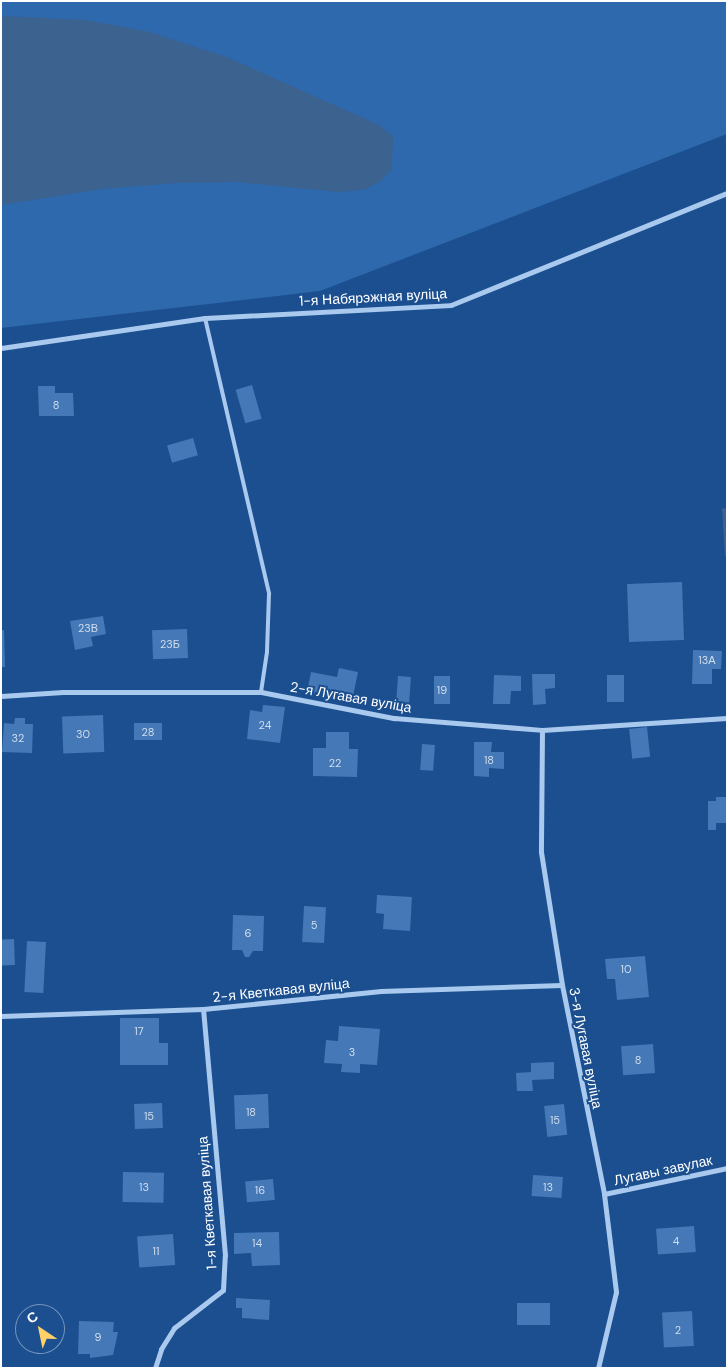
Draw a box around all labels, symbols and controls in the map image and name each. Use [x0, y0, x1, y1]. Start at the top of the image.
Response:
street label: 1-я Набярэжная вуліца [298, 285, 448, 309]
house number: 8 [53, 398, 59, 412]
house number: 23В [78, 621, 98, 635]
house number: 23Б [160, 637, 180, 651]
house number: 13А [698, 653, 716, 667]
street label: 2-я Лугавая вуліца [289, 678, 413, 716]
house number: 19 [437, 683, 447, 697]
house number: 24 [259, 718, 271, 732]
house number: 28 [142, 725, 154, 739]
house number: 30 [76, 727, 90, 741]
house number: 32 [12, 731, 24, 745]
house number: 18 [484, 753, 494, 767]
house number: 22 [329, 756, 341, 770]
house number: 5 [311, 918, 317, 932]
house number: 6 [245, 926, 251, 940]
house number: 10 [621, 962, 631, 976]
street label: 2-я Кветкавая вуліца [212, 974, 350, 1006]
street label: 3-я Лугавая вуліца [566, 986, 606, 1110]
house number: 17 [134, 1024, 144, 1038]
house number: 3 [349, 1045, 355, 1059]
house number: 8 [635, 1053, 641, 1067]
house number: 18 [246, 1105, 256, 1119]
house number: 15 [144, 1109, 154, 1123]
house number: 15 [550, 1113, 560, 1127]
street label: 1-я Кветкавая вуліца [194, 1136, 220, 1270]
street label: Лугавы завулак [612, 1151, 714, 1189]
house number: 13 [139, 1180, 149, 1194]
house number: 13 [543, 1180, 553, 1194]
house number: 16 [255, 1183, 265, 1197]
house number: 4 [673, 1234, 679, 1248]
house number: 14 [252, 1236, 262, 1250]
house number: 11 [153, 1244, 159, 1258]
north arrow [15, 1304, 65, 1354]
text: С [23, 1307, 41, 1328]
house number: 2 [675, 1323, 681, 1337]
house number: 9 [95, 1330, 101, 1344]

